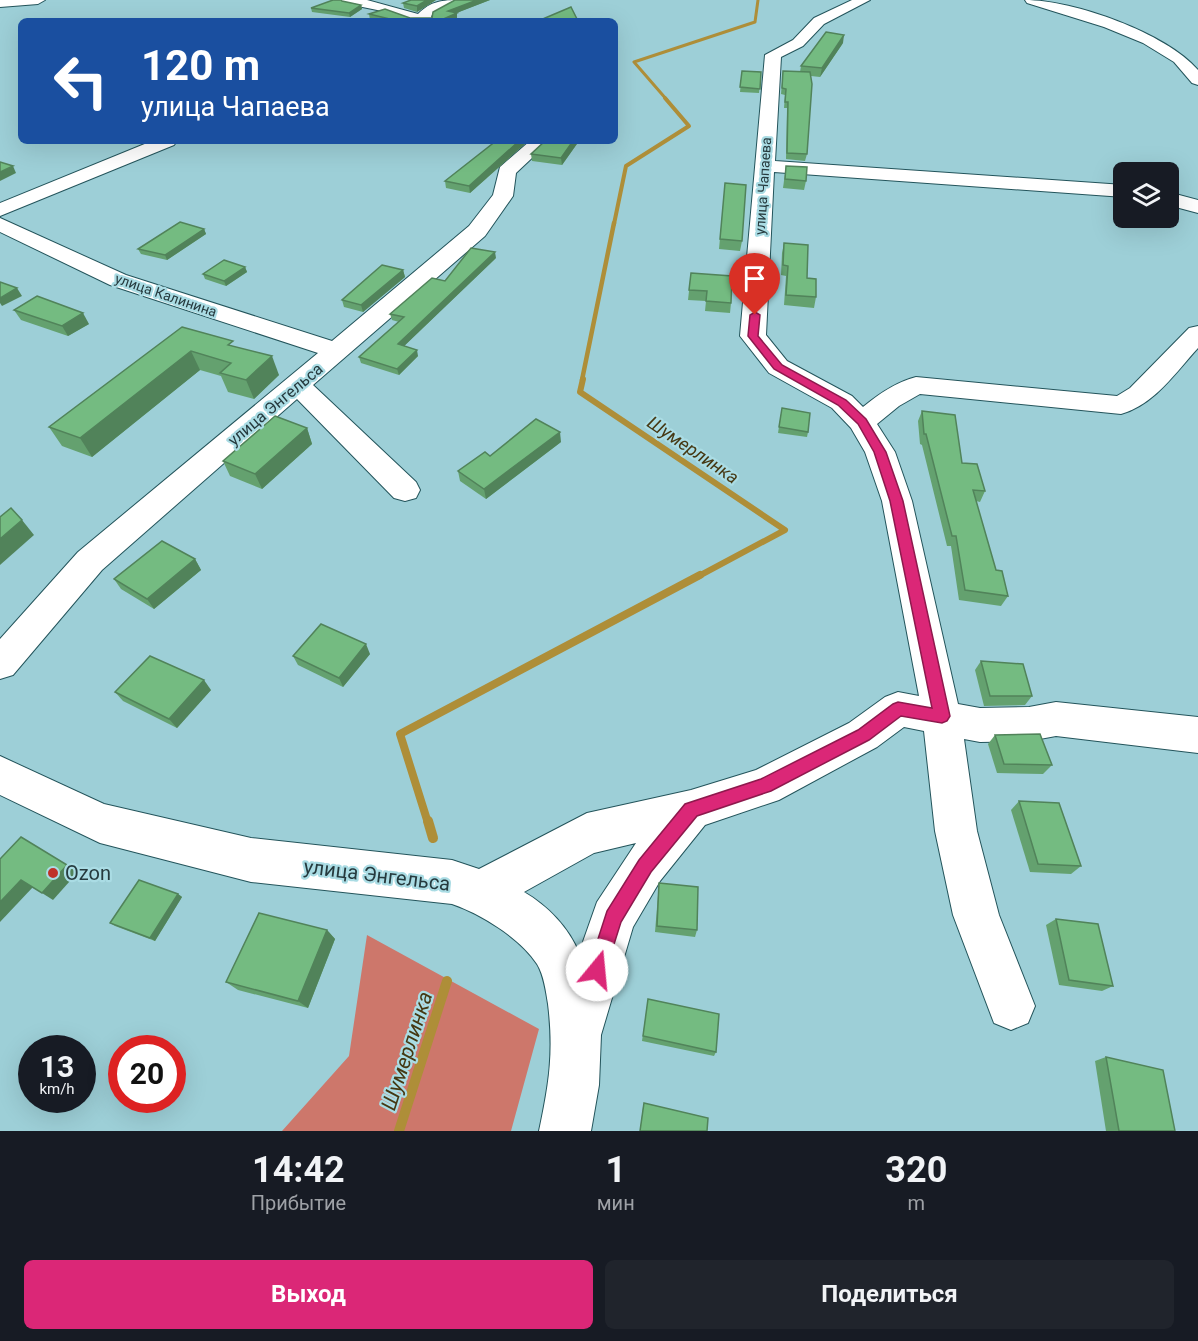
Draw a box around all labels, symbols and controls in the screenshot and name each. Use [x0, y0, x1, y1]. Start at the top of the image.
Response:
text: 120 m [141, 41, 260, 90]
icon: left [42, 42, 120, 120]
text: улица Чапаева [141, 91, 330, 123]
street label: улица Чапаева [752, 137, 774, 235]
map controls [1113, 162, 1179, 228]
button: layers [1113, 162, 1179, 228]
pin [729, 253, 780, 315]
icon: arrive [738, 262, 771, 295]
street label: улица Калинина [113, 270, 219, 320]
street label: улица Энгельса [224, 359, 327, 450]
water label: Шумерлинка [644, 411, 743, 488]
street label: улица Энгельса [302, 854, 452, 896]
place label: Ozon [65, 861, 111, 885]
marker: Ozon [46, 866, 60, 880]
position arrow [565, 938, 629, 1002]
water label: Шумерлинка [377, 989, 437, 1113]
speed limit sign: 20 [108, 1035, 186, 1113]
text: 13 [40, 1049, 74, 1084]
text: km/h [39, 1080, 75, 1098]
text: 14:42 [252, 1149, 345, 1191]
text: 1 [605, 1149, 626, 1191]
text: 320 [885, 1149, 947, 1191]
text: Прибытие [251, 1191, 346, 1215]
text: мин [597, 1191, 635, 1215]
text: m [908, 1191, 925, 1215]
button: Выход [24, 1260, 593, 1329]
button: Поделиться [605, 1260, 1174, 1329]

